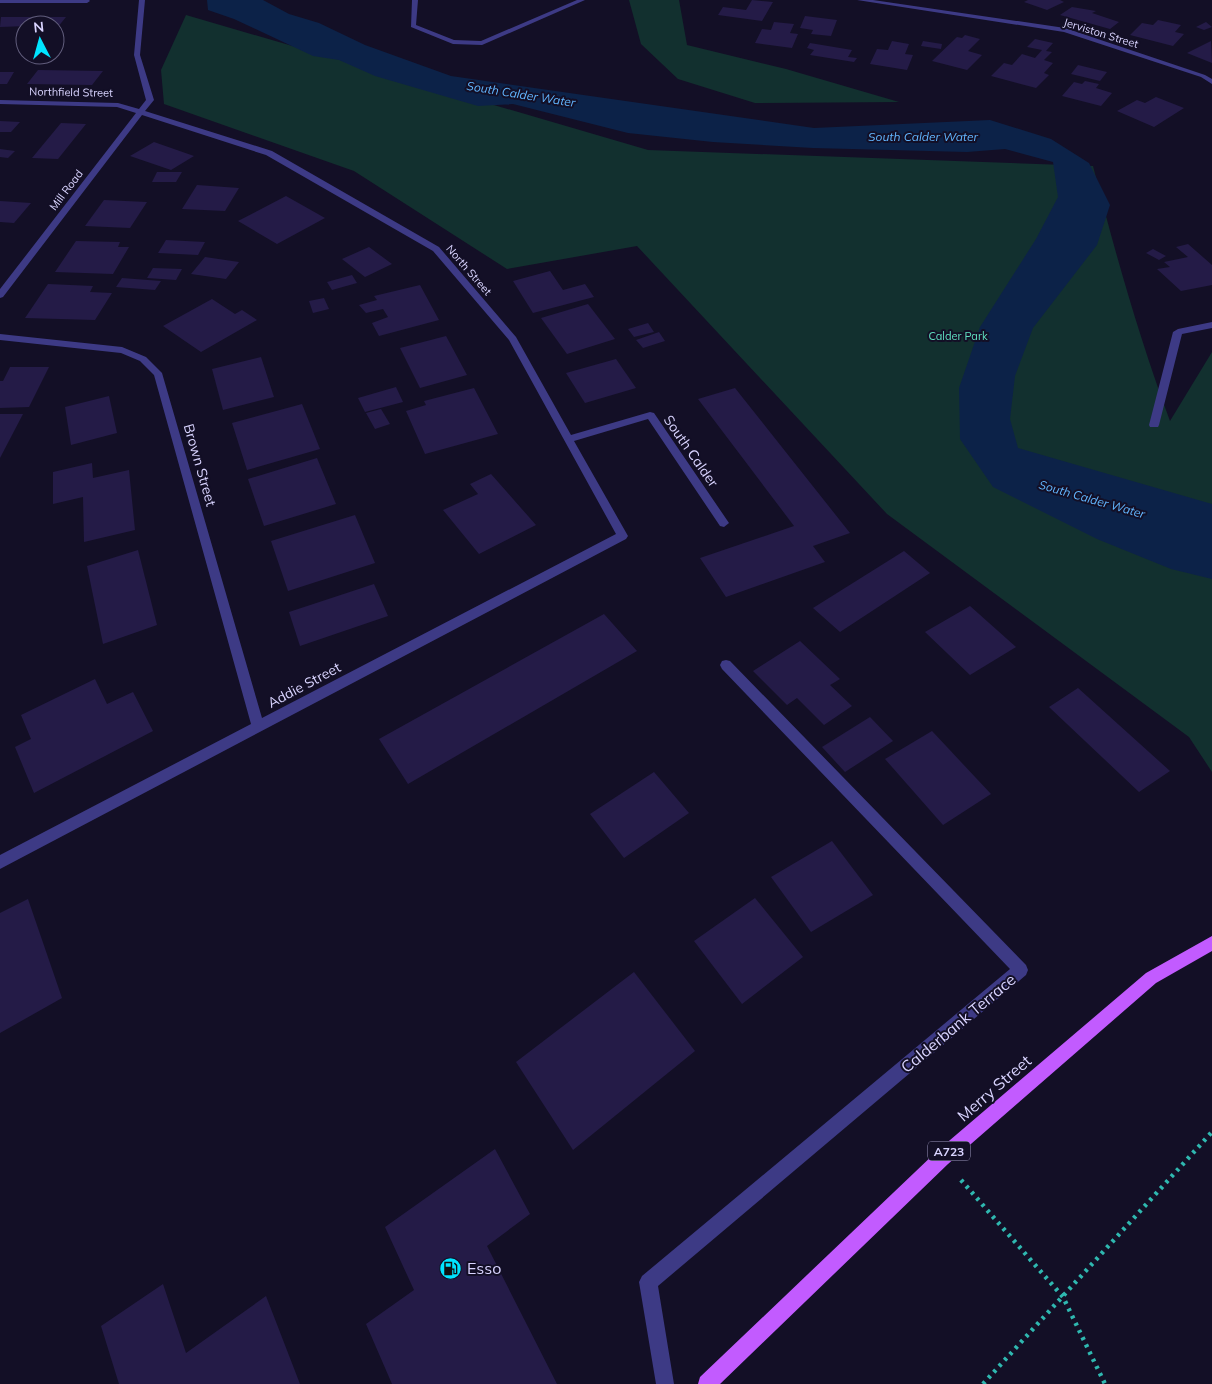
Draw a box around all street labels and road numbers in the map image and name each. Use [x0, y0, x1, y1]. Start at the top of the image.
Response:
street label: Jerviston Street [1062, 15, 1140, 51]
street label: Northfield Street [29, 84, 113, 100]
street label: Mill Road [46, 167, 86, 213]
street label: North Street [443, 242, 495, 298]
street label: South Calder [660, 412, 723, 491]
street label: Brown Street [180, 422, 220, 508]
street label: Addie Street [264, 658, 344, 712]
street label: Calderbank Terrace [896, 969, 1020, 1077]
street label: Merry Street [953, 1050, 1035, 1126]
road number: A723 [928, 1142, 970, 1160]

